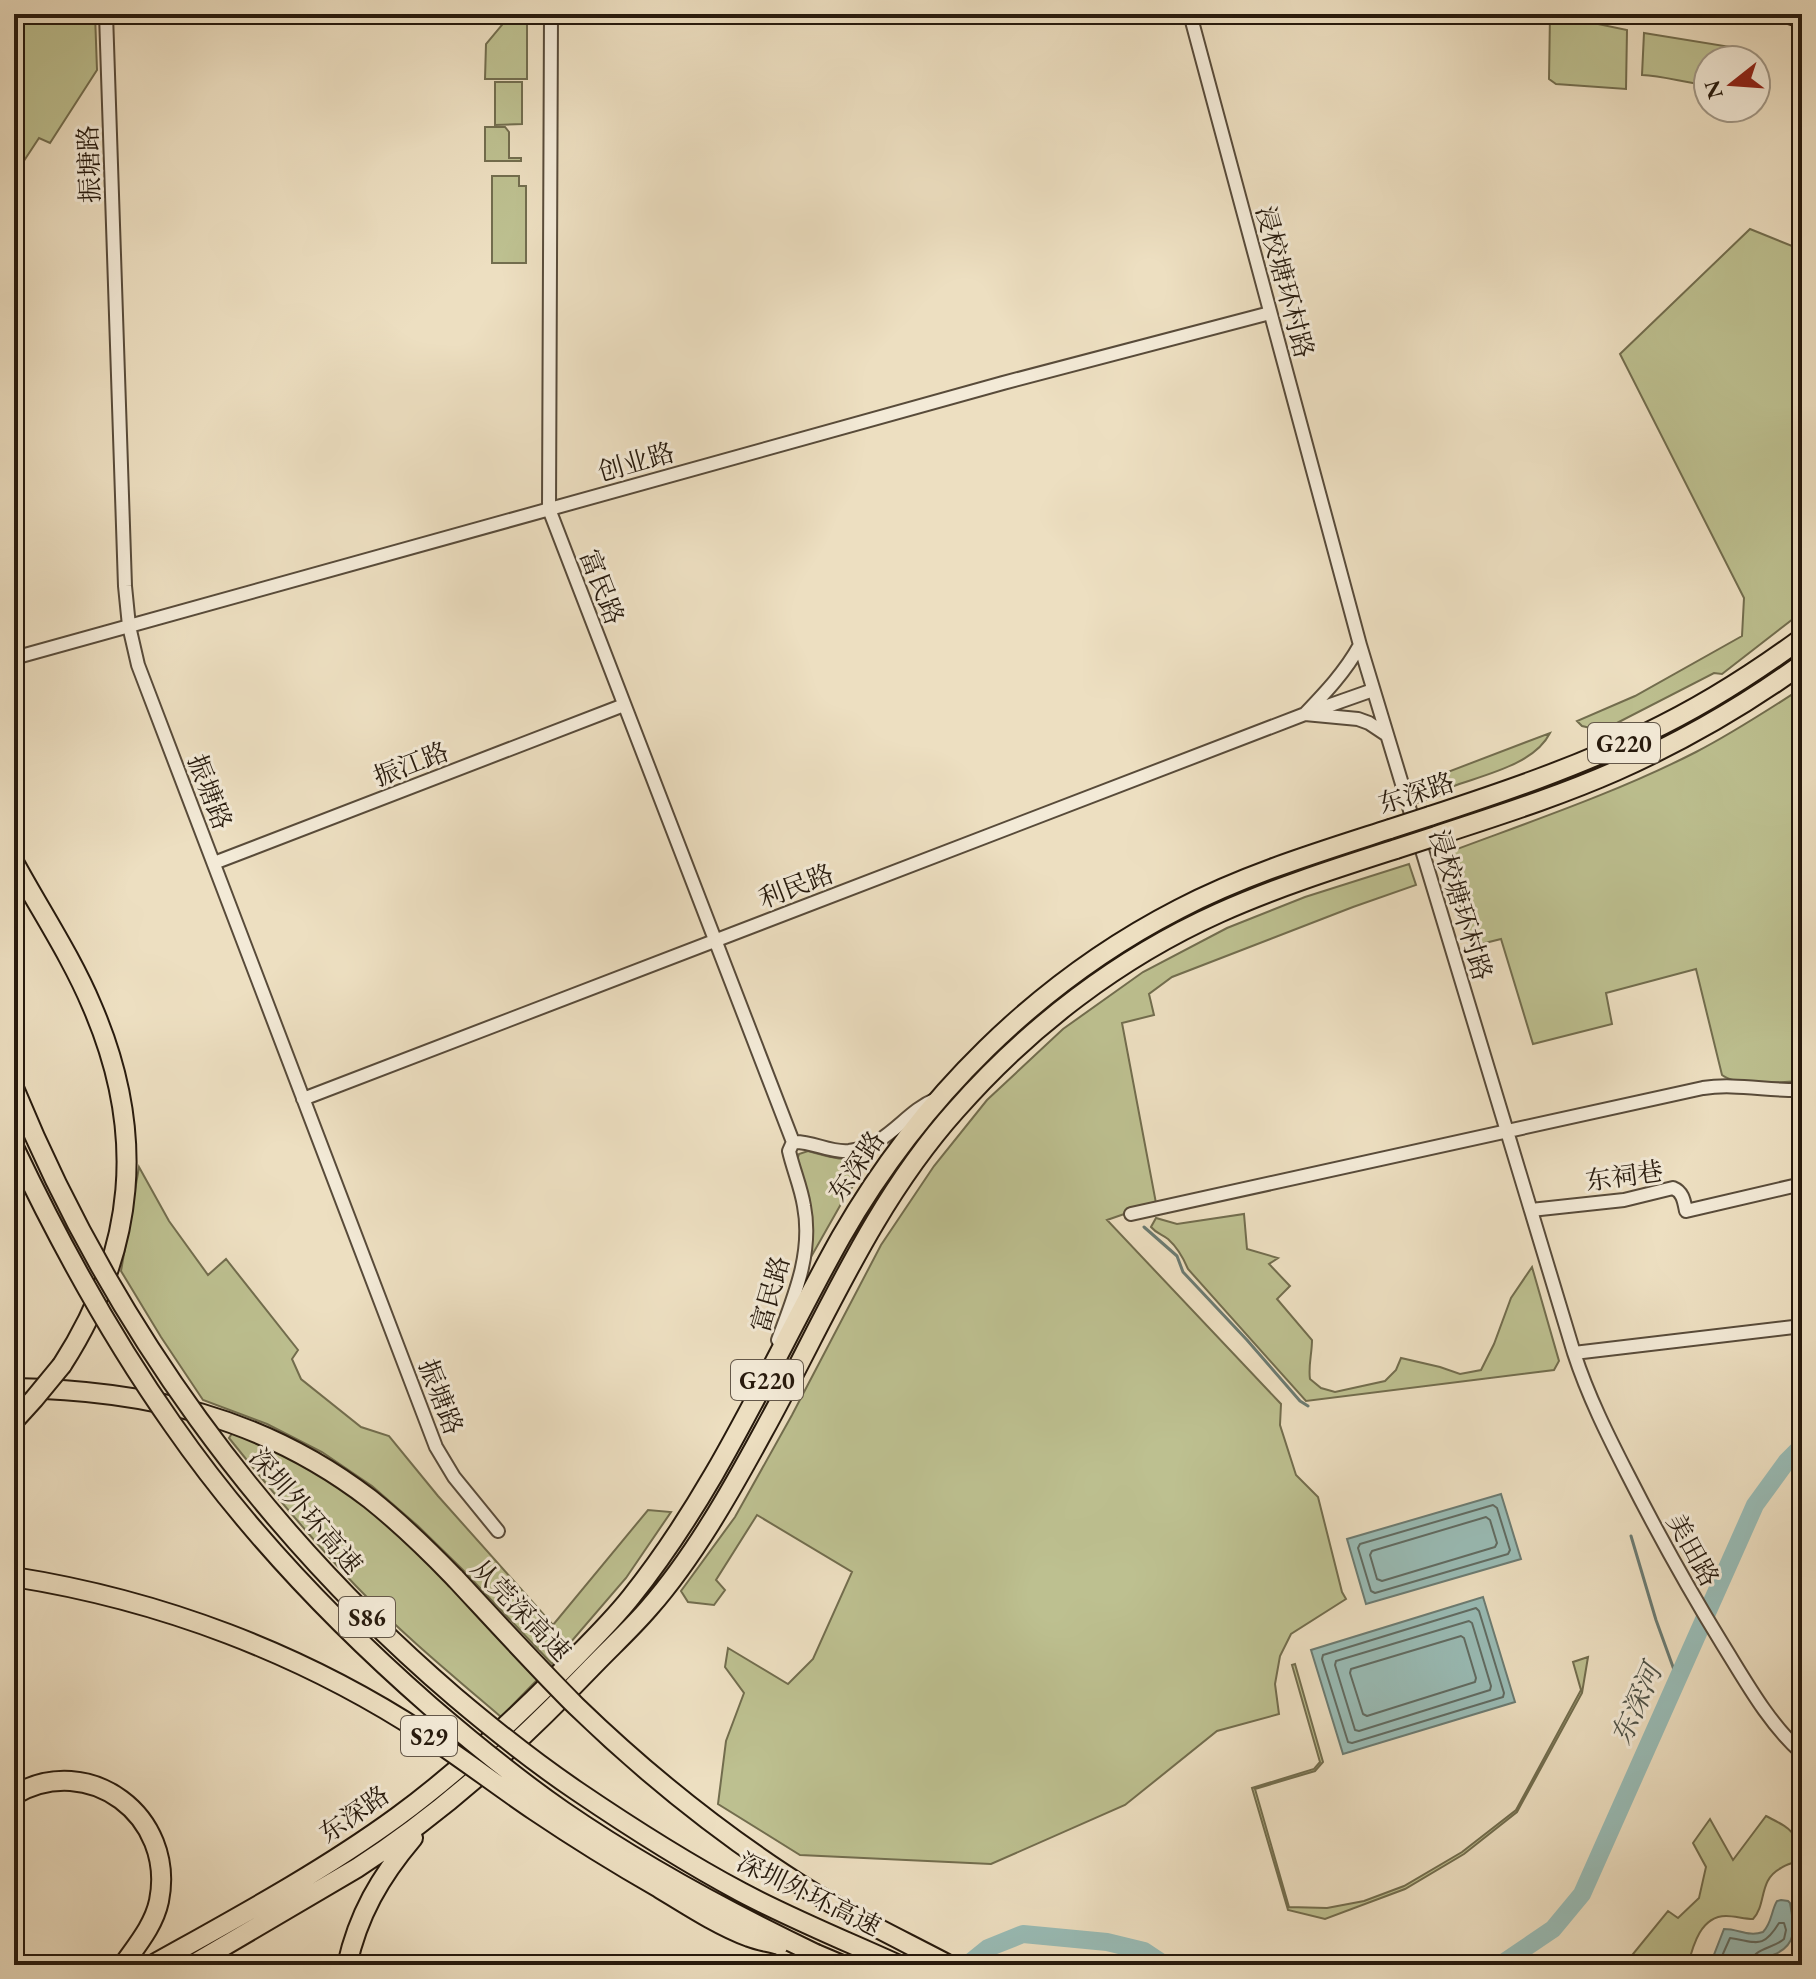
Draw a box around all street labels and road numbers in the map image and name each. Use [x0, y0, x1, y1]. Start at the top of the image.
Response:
street label: 振塘路 [71, 124, 107, 204]
street label: 浸校塘环村路 [1248, 202, 1322, 362]
street label: 创业路 [594, 435, 678, 489]
street label: 富民路 [572, 544, 632, 630]
road number: G220 [1588, 723, 1660, 763]
street label: 振江路 [368, 734, 454, 794]
street label: 振塘路 [180, 749, 240, 835]
street label: 东深路 [1374, 765, 1458, 821]
street label: 浸校塘环村路 [1422, 825, 1500, 985]
street label: 利民路 [753, 856, 839, 916]
street label: 东深路 [820, 1124, 892, 1208]
street label: 东祠巷 [1583, 1154, 1665, 1198]
street label: 富民路 [743, 1252, 797, 1336]
street label: 振塘路 [411, 1354, 471, 1440]
road number: G220 [731, 1360, 803, 1400]
street label: 深圳外环高速 [242, 1441, 370, 1581]
street label: 美田路 [1659, 1508, 1727, 1592]
street label: 从莞深高速 [464, 1551, 578, 1669]
road number: S86 [339, 1597, 395, 1637]
road number: S29 [401, 1716, 457, 1756]
street label: 东深路 [312, 1778, 396, 1850]
street label: 深圳外环高速 [731, 1845, 887, 1943]

